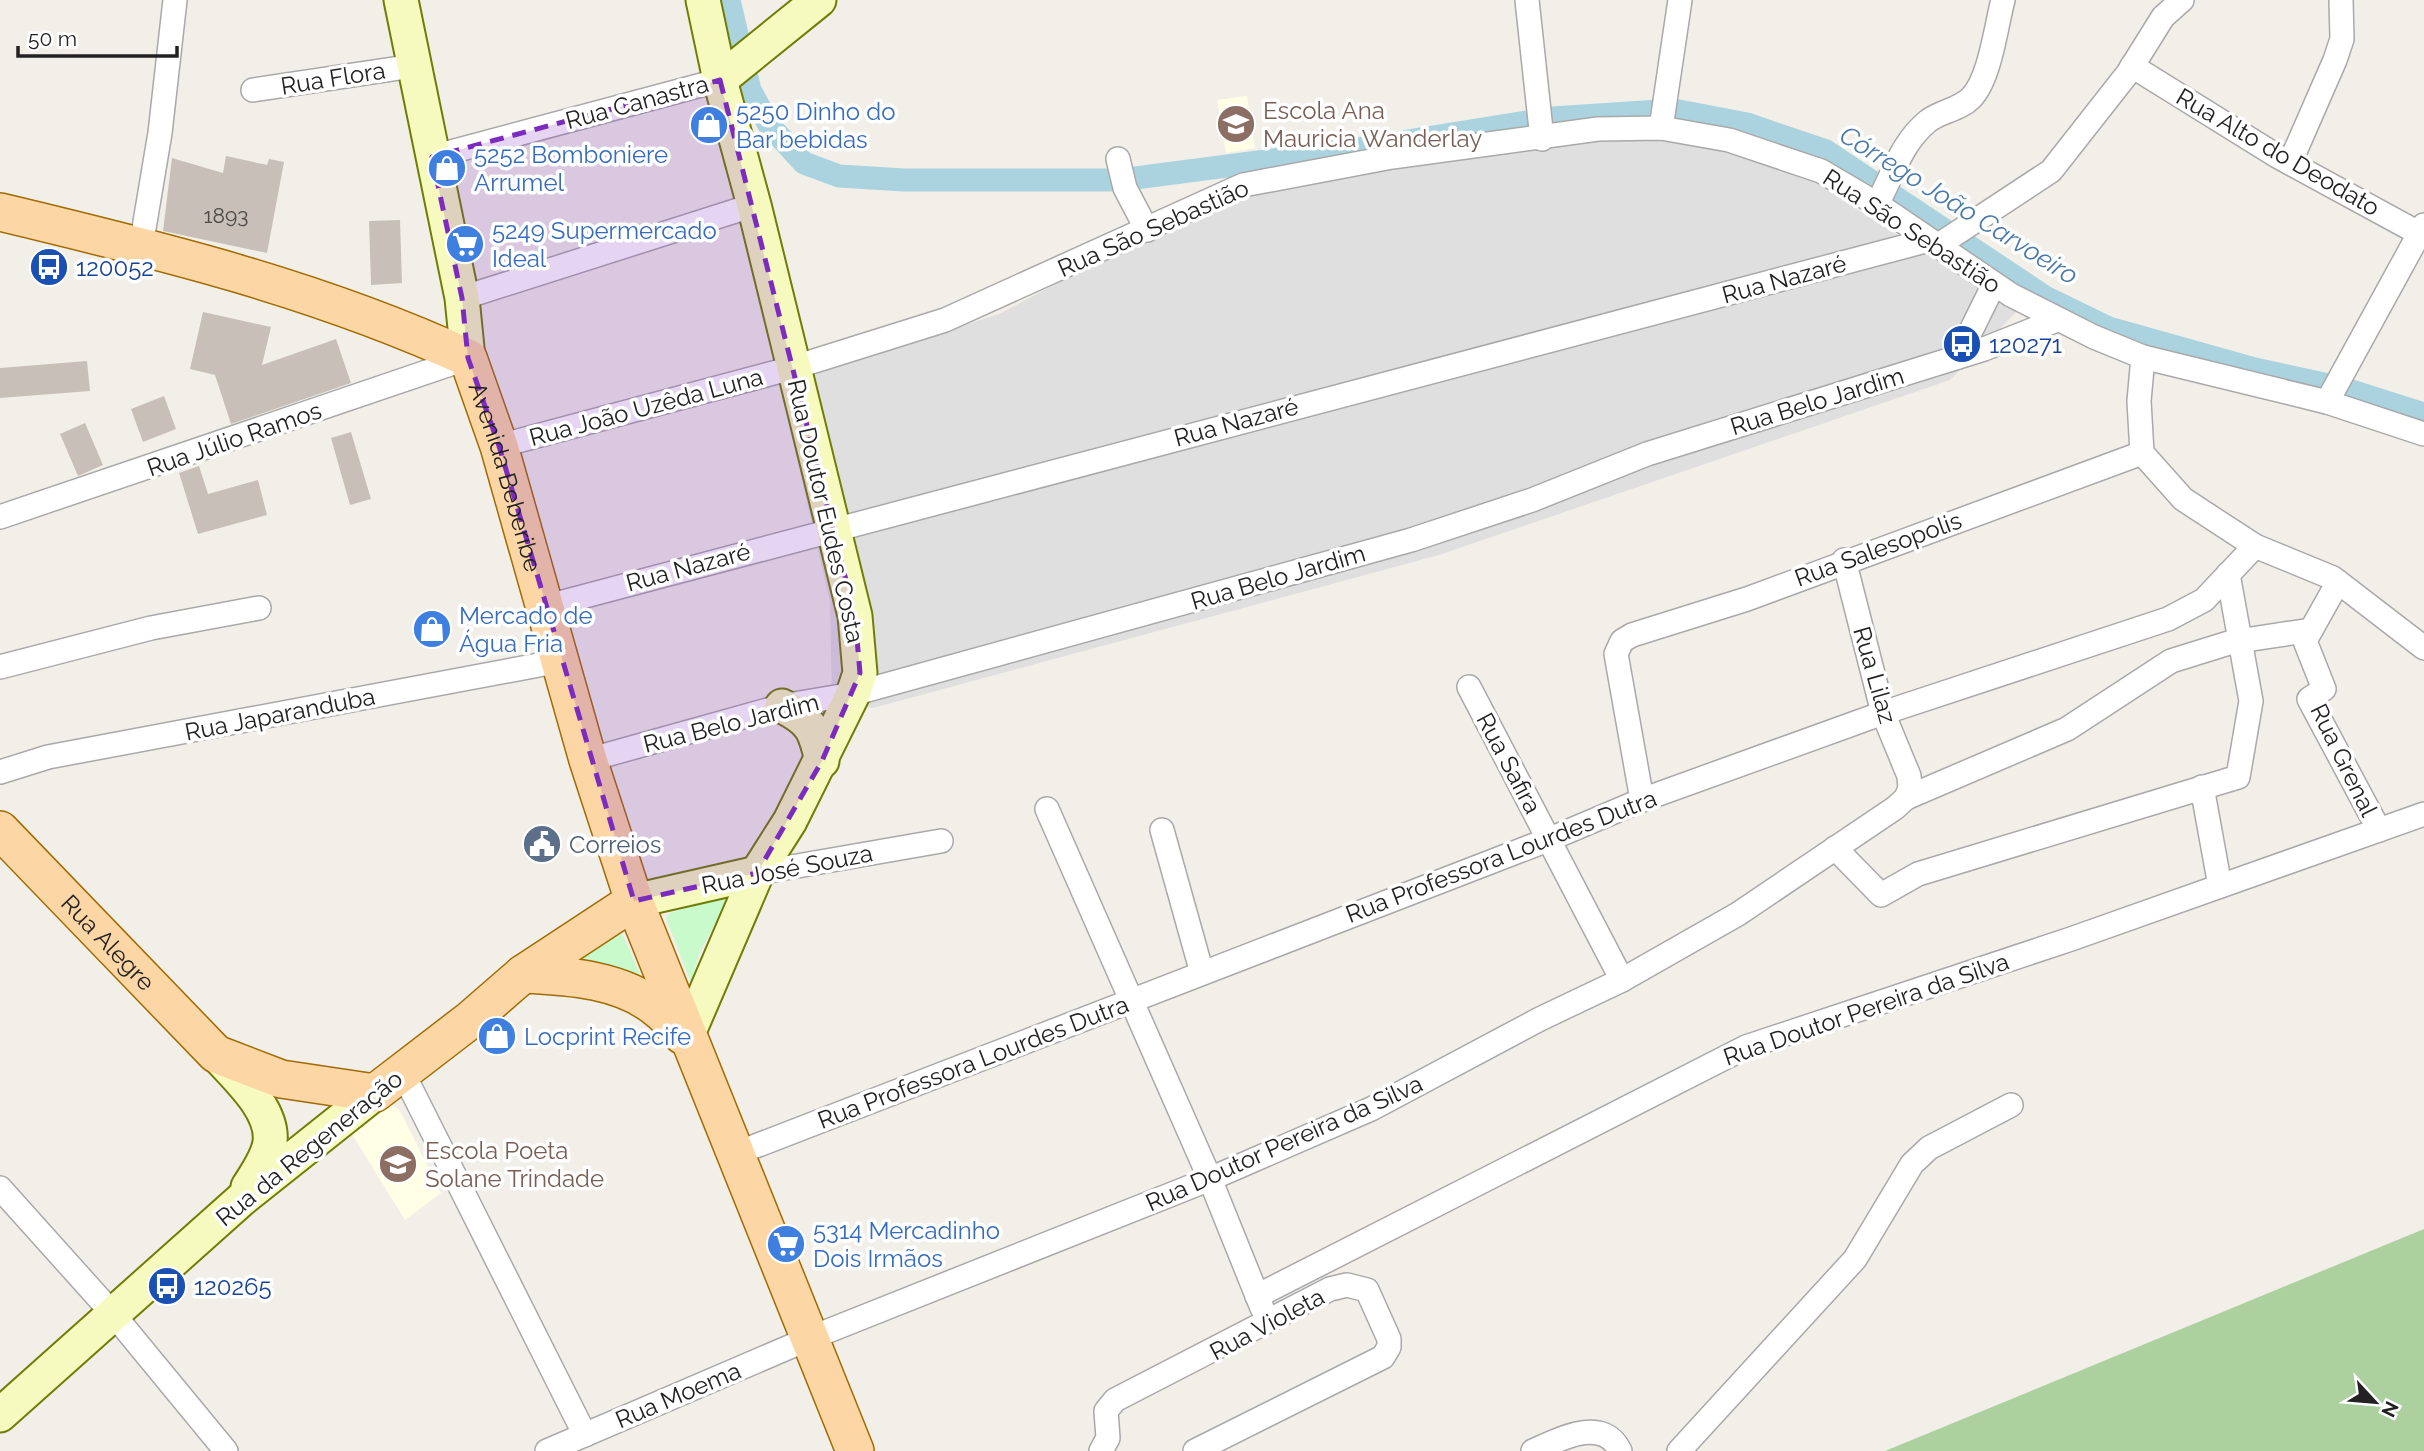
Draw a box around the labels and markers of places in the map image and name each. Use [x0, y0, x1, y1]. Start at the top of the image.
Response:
place label: Escola Ana Mauricia Wanderlay [1263, 96, 1482, 153]
place label: 5250 Dinho do Bar bebidas [736, 97, 895, 154]
school or university icon: Escola Ana Mauricia Wanderlay [1215, 103, 1257, 145]
shop icon: 5250 Dinho do Bar bebidas [688, 104, 730, 146]
place label: 5252 Bomboniere Arrumel [474, 140, 668, 197]
shop icon: 5252 Bomboniere Arrumel [426, 147, 468, 189]
place label: 5249 Supermercado Ideal [492, 216, 717, 273]
supermarket icon: 5249 Supermercado Ideal [444, 223, 486, 265]
bus stop icon: 120052 [28, 246, 70, 288]
place label: 120052 [76, 253, 154, 282]
bus stop icon: 120271 [1941, 323, 1983, 365]
place label: 120271 [1989, 330, 2062, 359]
place label: Mercado de Água Fria [459, 601, 593, 658]
shop icon: Mercado de Água Fria [411, 608, 453, 650]
public building icon: Correios [521, 823, 563, 865]
place label: Correios [569, 830, 661, 859]
shop icon: Locprint Recife [476, 1015, 518, 1057]
place label: Locprint Recife [524, 1022, 691, 1051]
place label: Escola Poeta Solane Trindade [425, 1136, 604, 1193]
school or university icon: Escola Poeta Solane Trindade [377, 1143, 419, 1185]
place label: 5314 Mercadinho Dois Irmãos [813, 1216, 1000, 1273]
supermarket icon: 5314 Mercadinho Dois Irmãos [765, 1223, 807, 1265]
bus stop icon: 120265 [146, 1265, 188, 1307]
place label: 120265 [194, 1272, 272, 1301]

